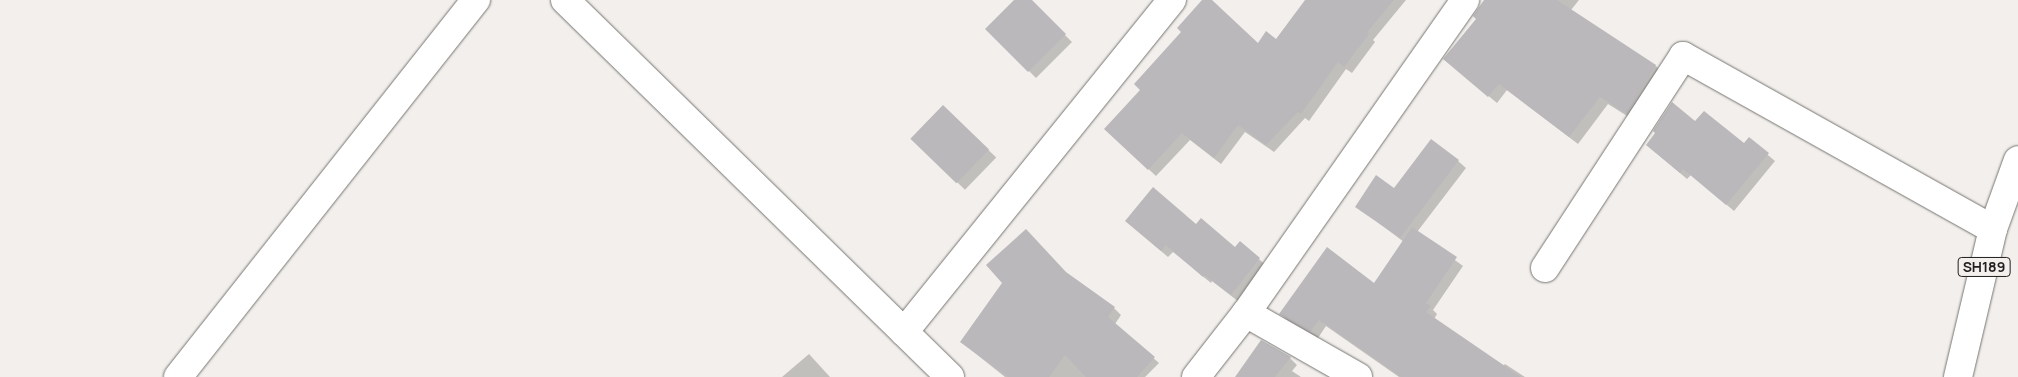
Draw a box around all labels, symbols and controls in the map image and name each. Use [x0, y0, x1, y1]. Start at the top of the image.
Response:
road number: SH189 [1956, 256, 2012, 278]

